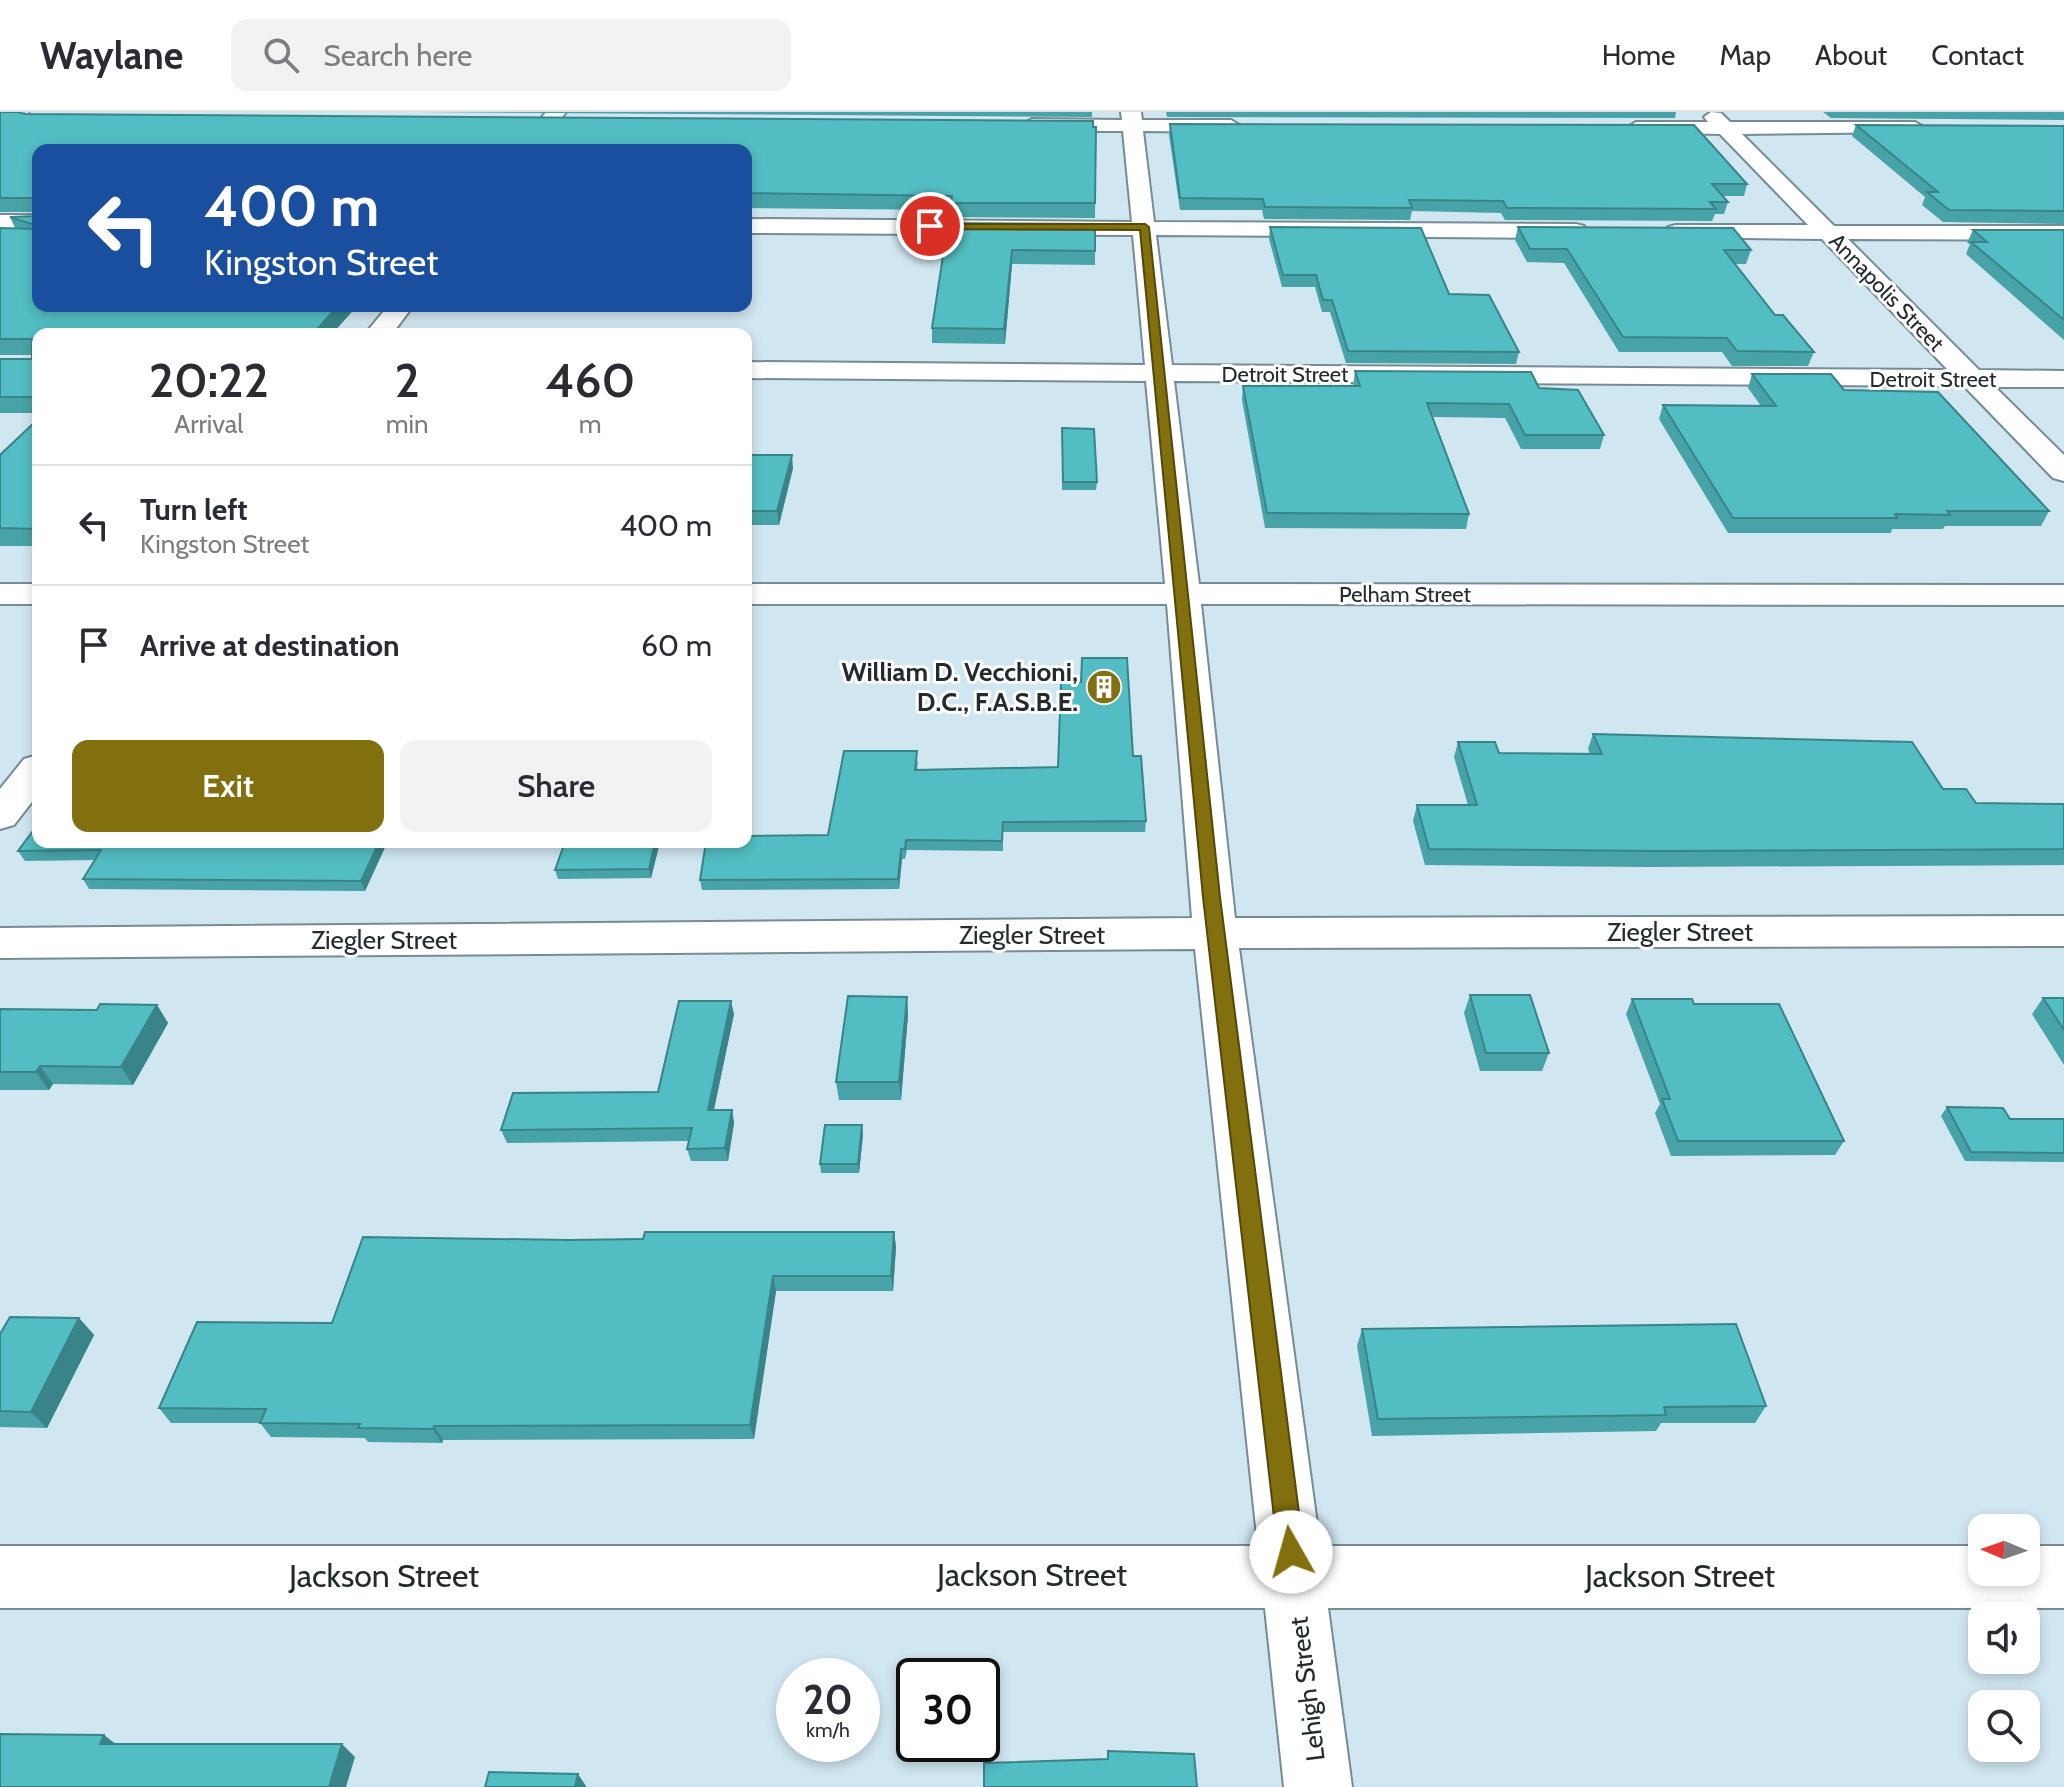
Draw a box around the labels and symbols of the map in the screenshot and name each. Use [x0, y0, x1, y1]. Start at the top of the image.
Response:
pin [896, 192, 964, 260]
street label: Annapolis Street [1824, 228, 1950, 357]
street label: Detroit Street [1222, 361, 1349, 388]
street label: Detroit Street [1870, 366, 1997, 393]
street label: Pelham Street [1339, 581, 1472, 608]
place label: William D. Vecchioni, D.C., F.A.S.B.E. [841, 656, 1078, 718]
building icon: William D. Vecchioni, D.C., F.A.S.B.E. [1085, 668, 1123, 706]
street label: Ziegler Street [1607, 916, 1753, 948]
street label: Ziegler Street [959, 919, 1105, 951]
street label: Ziegler Street [311, 924, 457, 956]
position arrow [1249, 1510, 1333, 1594]
north arrow [1968, 1514, 2040, 1586]
street label: Jackson Street [936, 1555, 1127, 1594]
street label: Jackson Street [288, 1556, 479, 1595]
street label: Jackson Street [1584, 1556, 1775, 1595]
street label: Lehigh Street [1282, 1615, 1332, 1763]
speed limit sign: 30 [896, 1658, 1000, 1762]

